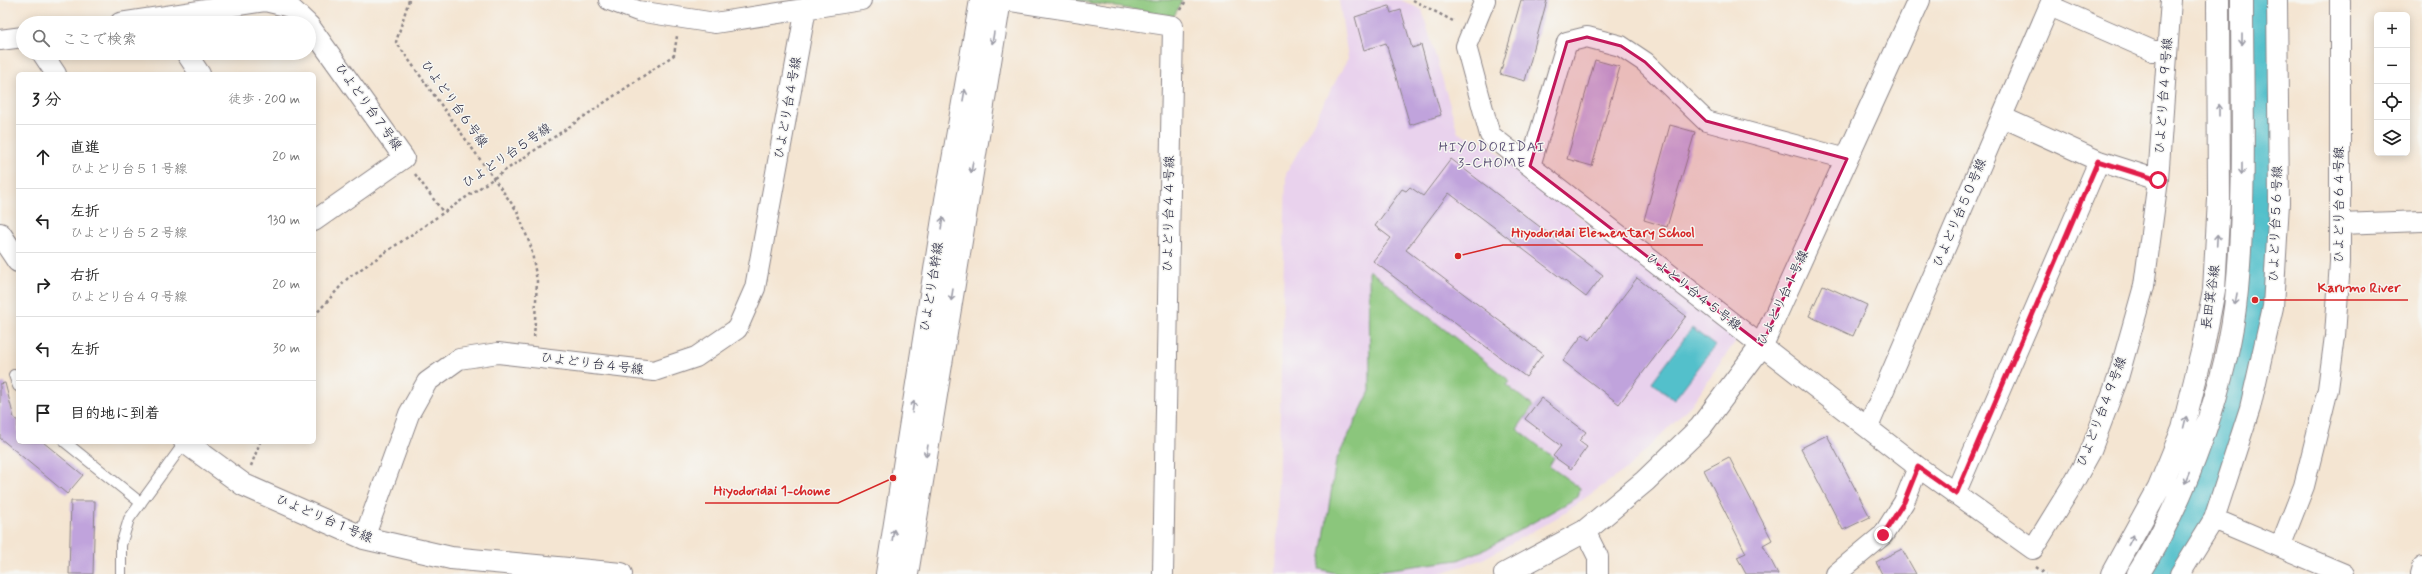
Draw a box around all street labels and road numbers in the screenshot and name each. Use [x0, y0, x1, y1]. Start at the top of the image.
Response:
street label: ひよどり台４９号線 [2151, 36, 2177, 155]
street label: ひよどり台４号線 [771, 54, 806, 161]
street label: ひよどり台６号線 [417, 57, 492, 152]
street label: ひよどり台７号線 [331, 60, 406, 155]
street label: ひよどり台５号線 [459, 119, 556, 192]
street label: ひよどり台６４号線 [2331, 146, 2348, 264]
street label: ひよどり台４４号線 [1159, 154, 1179, 273]
street label: ひよどり台５０号線 [1929, 155, 1991, 270]
street label: ひよどり台５６号線 [2265, 164, 2287, 283]
street label: ひよどり台幹線 [916, 240, 948, 333]
street label: ひよどり台１号線 [1753, 246, 1813, 349]
street label: ひよどり台４５号線 [1642, 249, 1745, 335]
street label: 長田箕谷線 [2198, 263, 2224, 330]
street label: ひよどり台４号線 [539, 349, 646, 379]
street label: ひよどり台４９号線 [2073, 353, 2131, 470]
street label: ひよどり台１号線 [273, 491, 376, 548]

